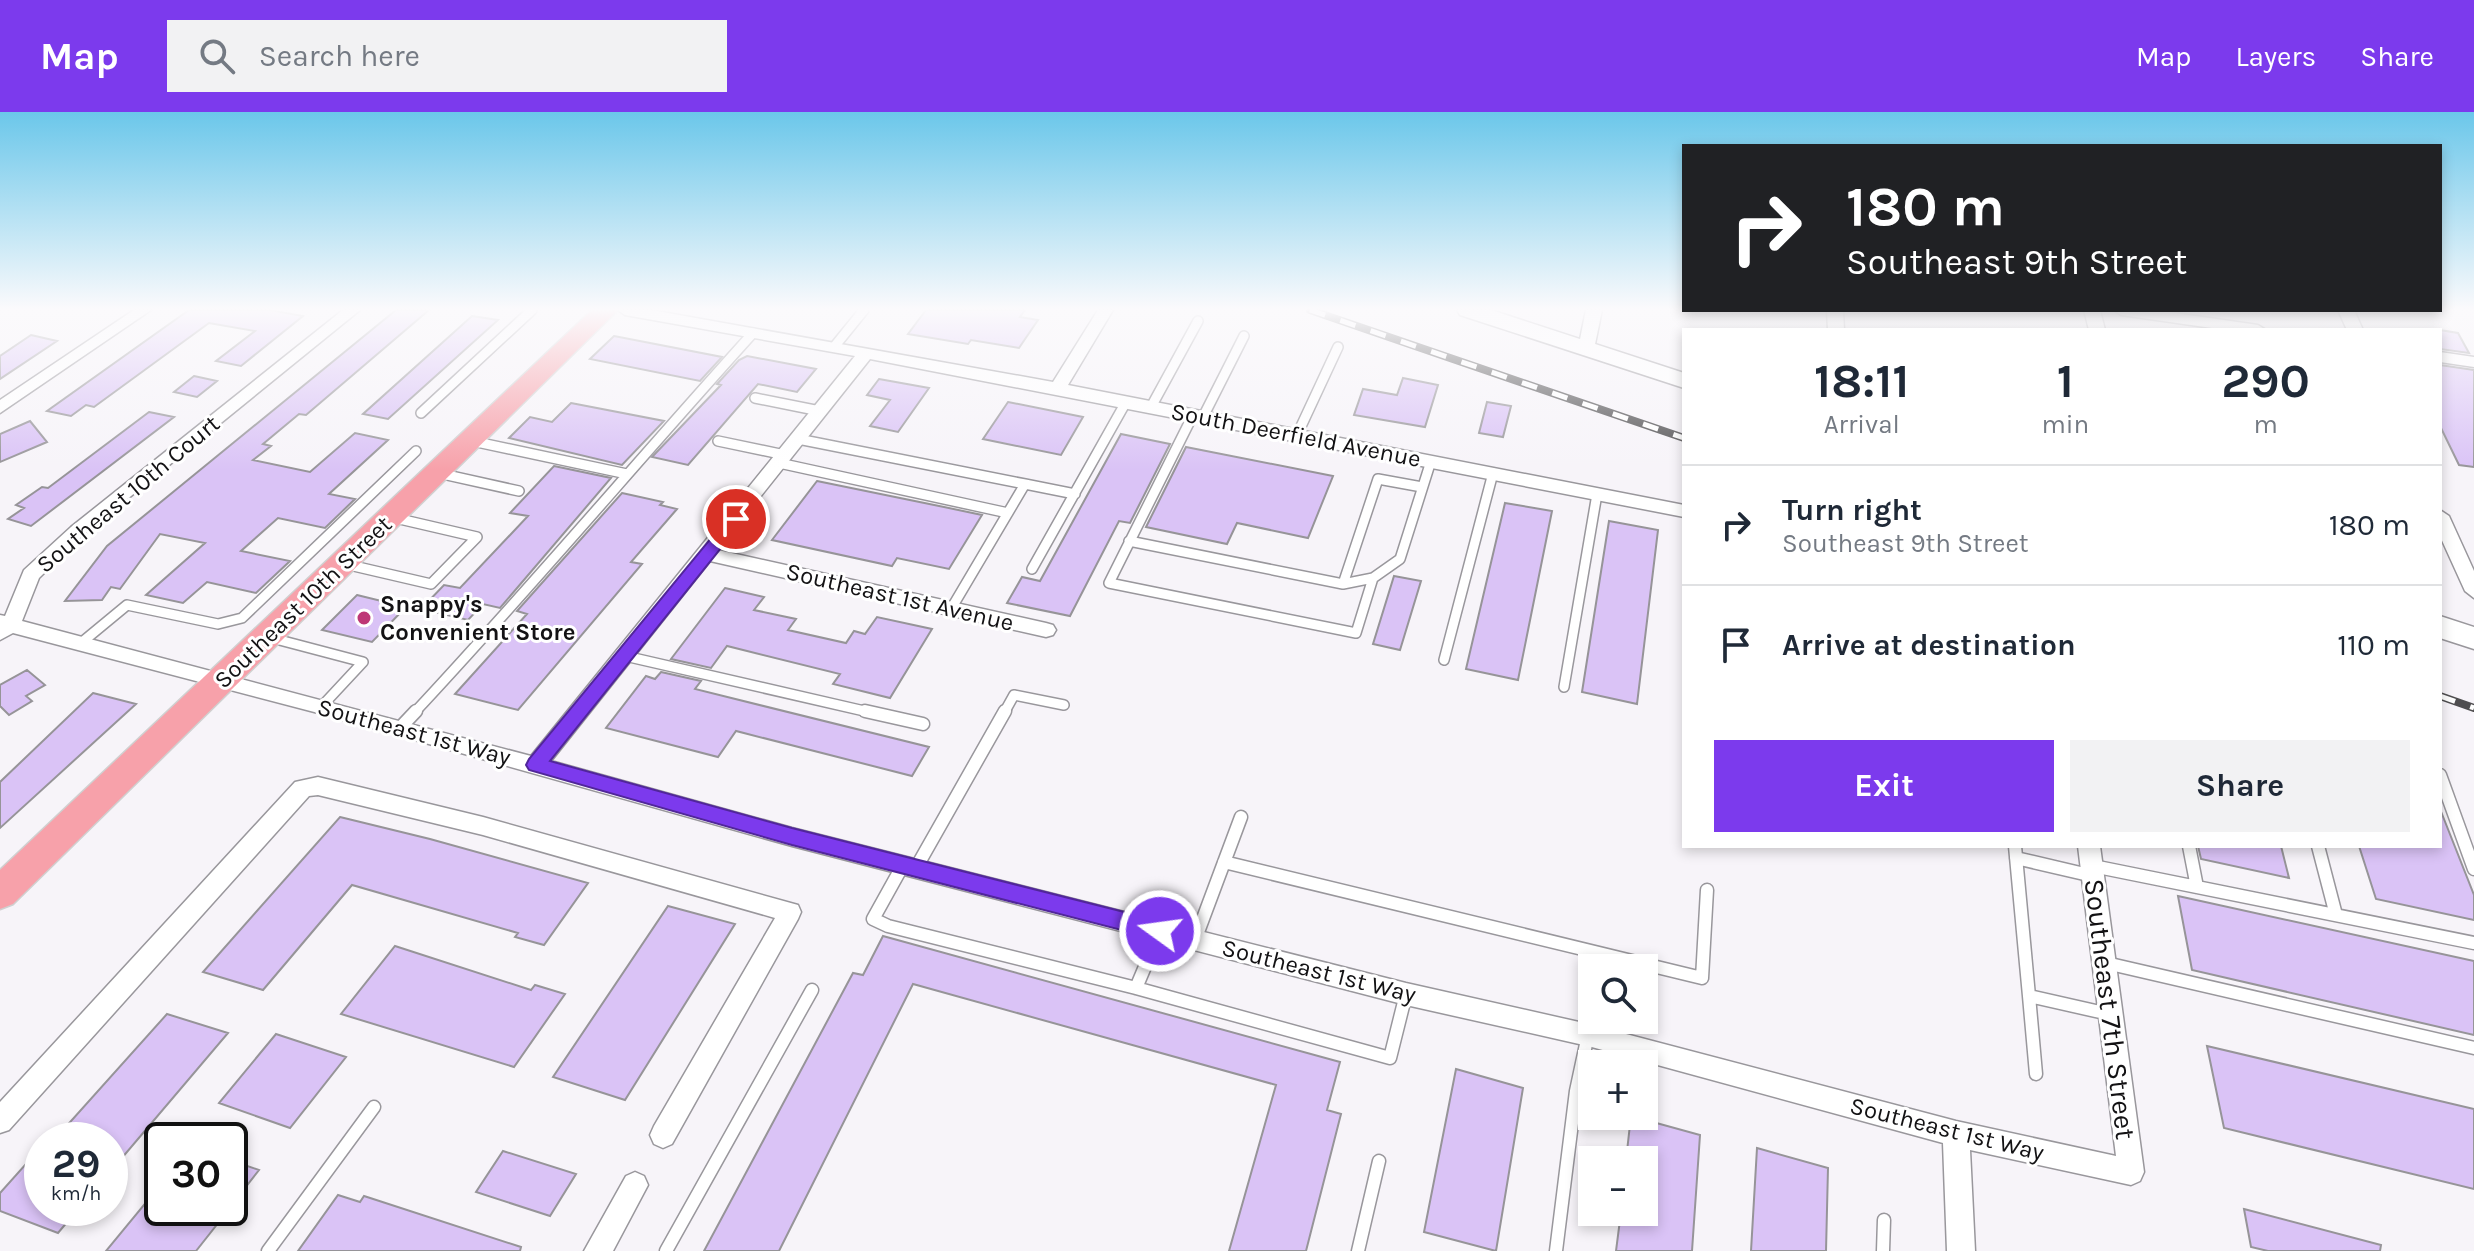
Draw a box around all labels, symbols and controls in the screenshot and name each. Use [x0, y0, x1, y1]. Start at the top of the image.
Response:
search box [167, 20, 727, 92]
text: Map [40, 34, 119, 79]
icon: search [195, 34, 239, 78]
text: Search here [259, 38, 420, 74]
text: Map [2136, 40, 2191, 73]
text: Layers [2235, 40, 2316, 73]
text: Share [2360, 40, 2434, 73]
text: 180 m [1846, 174, 2005, 239]
icon: right [1714, 176, 1818, 280]
text: Southeast 9th Street [1846, 241, 2187, 283]
text: 18:11 [1814, 353, 1909, 409]
text: 1 [2057, 353, 2074, 409]
text: 290 [2221, 353, 2310, 409]
street label: South Deerfield Avenue [1169, 397, 1423, 473]
street label: Southeast 10th Court [31, 409, 225, 579]
text: Arrival [1824, 409, 1900, 440]
text: min [2041, 409, 2089, 440]
text: m [2253, 409, 2278, 440]
pin [702, 485, 770, 553]
text: Turn right [1782, 492, 1922, 528]
icon: arrive [714, 497, 758, 541]
icon: right [1714, 503, 1758, 547]
text: 180 m [2329, 507, 2410, 543]
street label: Southeast 10th Street [208, 510, 398, 694]
text: Southeast 9th Street [1782, 528, 2029, 559]
street label: Southeast 1st Avenue [783, 557, 1017, 637]
place label: Snappy's Convenient Store [380, 590, 575, 646]
marker: Snappy's Convenient Store [355, 609, 373, 627]
icon: arrive [1714, 623, 1758, 667]
text: Arrive at destination [1782, 627, 2076, 663]
text: 110 m [2337, 627, 2410, 663]
street label: Southeast 1st Way [314, 693, 514, 771]
button: Exit [1714, 740, 2054, 832]
button: Share [2070, 740, 2410, 832]
street label: Southeast 7th Street [2078, 877, 2142, 1141]
position arrow [1118, 889, 1202, 973]
street label: Southeast 1st Way [1219, 933, 1419, 1009]
map controls [1578, 954, 1658, 1226]
button: search [1578, 954, 1658, 1034]
button: + [1578, 1050, 1658, 1130]
street label: Southeast 1st Way [1847, 1091, 2047, 1167]
speed limit sign: 30 [144, 1122, 248, 1226]
text: 29 [52, 1140, 100, 1187]
button: − [1578, 1146, 1658, 1226]
text: km/h [51, 1182, 101, 1205]

